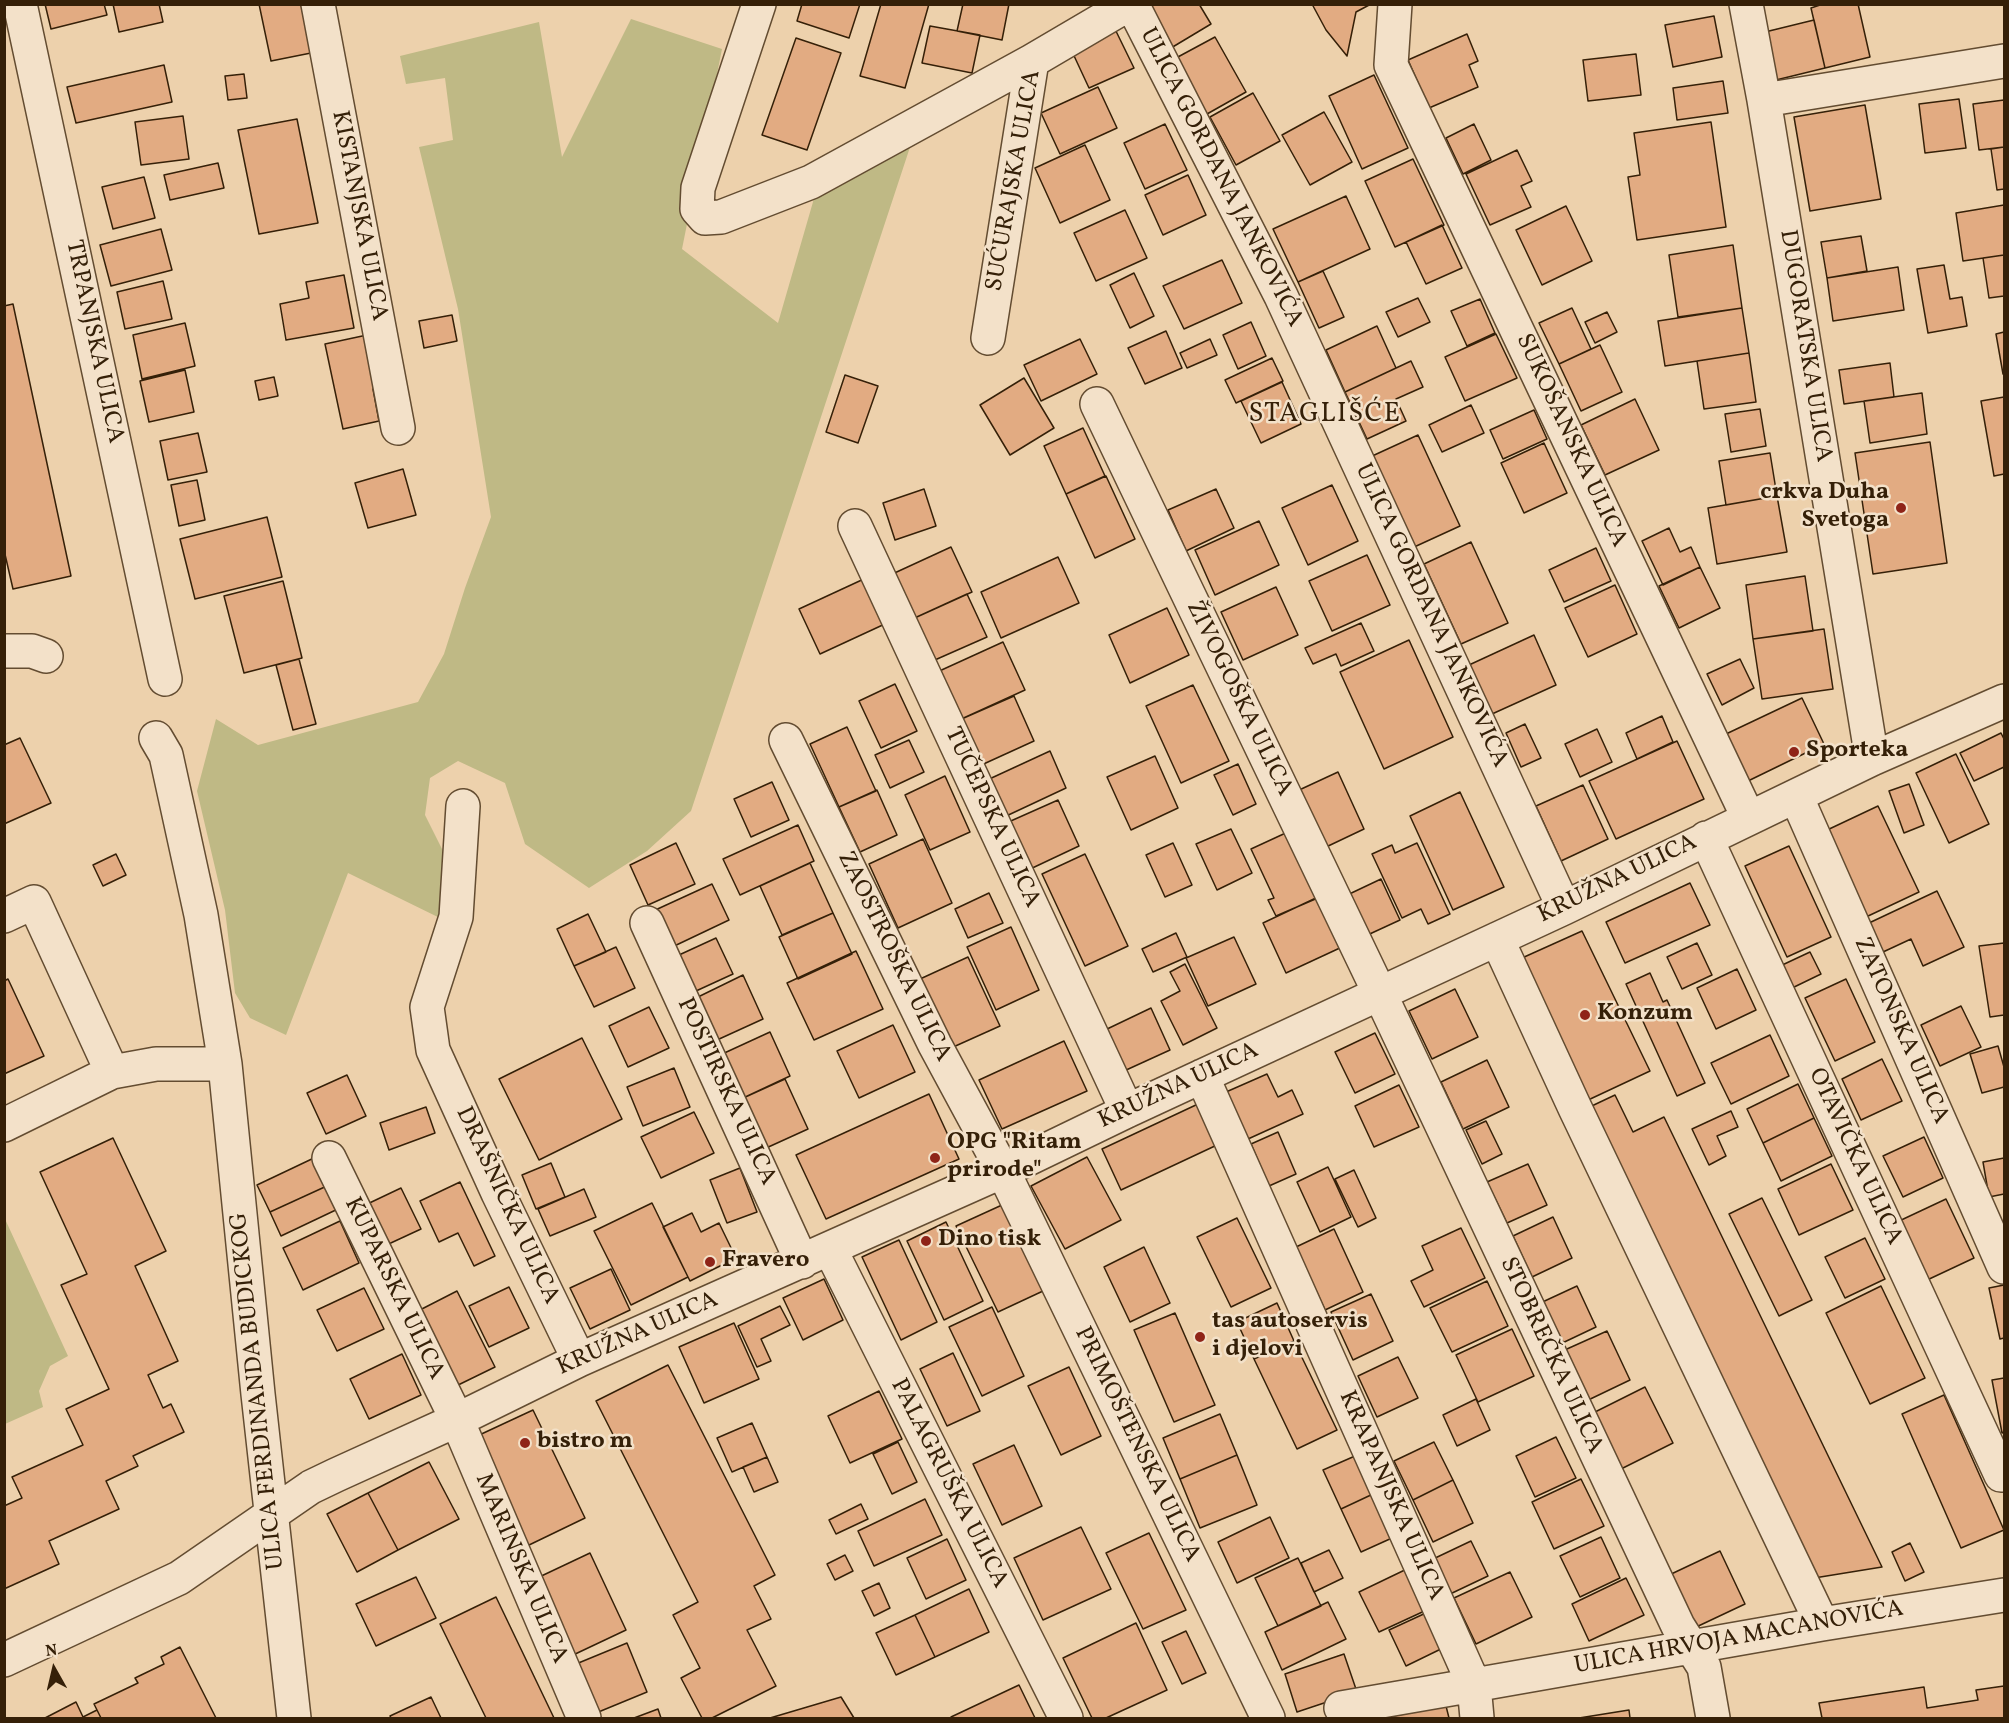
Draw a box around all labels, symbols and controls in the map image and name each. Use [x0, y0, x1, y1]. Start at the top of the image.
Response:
street label: ULICA GORDANA JANKOVIĆA [1132, 24, 1308, 332]
street label: SUĆURAJSKA ULICA [981, 68, 1049, 294]
street label: KISTANJSKA ULICA [323, 108, 393, 324]
street label: DUGORATSKA ULICA [1771, 228, 1837, 464]
street label: TRPANJSKA ULICA [57, 238, 129, 446]
street label: SUKOŠANSKA ULICA [1508, 330, 1632, 552]
district label: STAGLIŠĆE [1249, 400, 1401, 432]
street label: ULICA GORDANA JANKOVIĆA [1347, 460, 1513, 772]
place label: crkva Duha Svetoga [1760, 480, 1889, 536]
marker: crkva Duha Svetoga [1894, 501, 1908, 515]
street label: ŽIVOGOŠKA ULICA [1178, 597, 1298, 801]
street label: TUČEPSKA ULICA [937, 723, 1045, 913]
place label: Sporteka [1806, 738, 1908, 766]
marker: Sporteka [1787, 745, 1801, 759]
street label: KRUŽNA ULICA [1534, 829, 1702, 931]
street label: ZAOSTROŠKA ULICA [830, 847, 956, 1067]
street label: ZATONSKA ULICA [1846, 933, 1954, 1129]
street label: POSTIRSKA ULICA [669, 994, 781, 1190]
place label: Konzum [1597, 1001, 1693, 1029]
marker: Konzum [1578, 1008, 1592, 1022]
street label: KRUŽNA ULICA [1094, 1037, 1264, 1137]
street label: OTAVIČKA ULICA [1800, 1064, 1908, 1250]
street label: DRAŠNIČKA ULICA [448, 1103, 564, 1309]
place label: OPG "Ritam prirode" [947, 1130, 1082, 1186]
marker: OPG "Ritam prirode" [928, 1151, 942, 1165]
street label: KUPARSKA ULICA [336, 1193, 450, 1385]
street label: ULICA FERDINANDA BUDICKOG [226, 1211, 292, 1571]
place label: Dino tisk [938, 1227, 1041, 1255]
marker: Dino tisk [919, 1234, 933, 1248]
place label: Fravero [722, 1248, 809, 1276]
street label: STOBREČKA ULICA [1492, 1253, 1608, 1459]
marker: Fravero [703, 1255, 717, 1269]
street label: KRUŽNA ULICA [553, 1287, 723, 1383]
place label: tas autoservis i djelovi [1212, 1309, 1368, 1365]
street label: PRIMOŠTENSKA ULICA [1066, 1323, 1206, 1567]
marker: tas autoservis i djelovi [1193, 1330, 1207, 1344]
street label: PALAGRUŠKA ULICA [883, 1375, 1013, 1593]
street label: KRAPANJSKA ULICA [1331, 1387, 1449, 1605]
place label: bistro m [537, 1429, 633, 1457]
marker: bistro m [518, 1436, 532, 1450]
street label: MARINSKA ULICA [467, 1470, 573, 1668]
street label: ULICA HRVOJA MACANOVIĆA [1572, 1596, 1906, 1682]
north arrow [24, 1639, 84, 1699]
text: N [44, 1639, 59, 1663]

